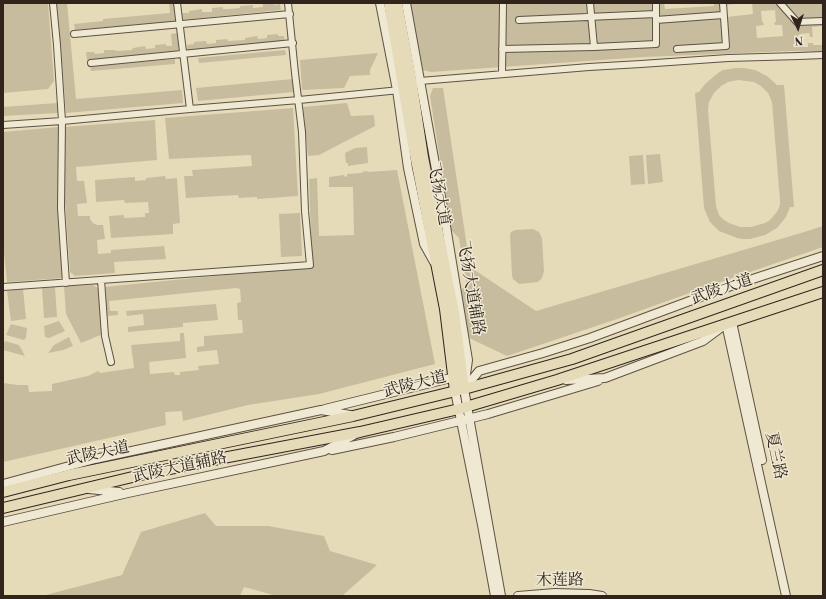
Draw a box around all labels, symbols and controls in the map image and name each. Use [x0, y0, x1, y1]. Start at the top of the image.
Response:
north arrow [778, 8, 818, 48]
text: N [794, 33, 804, 47]
street label: 飞扬大道 [422, 161, 454, 227]
street label: 飞扬大道辅路 [452, 239, 488, 337]
street label: 武陵大道 [689, 271, 755, 309]
street label: 武陵大道 [382, 368, 448, 402]
street label: 夏兰路 [761, 431, 789, 481]
street label: 武陵大道 [65, 438, 131, 470]
street label: 武陵大道辅路 [131, 449, 229, 487]
street label: 木莲路 [536, 571, 584, 591]

